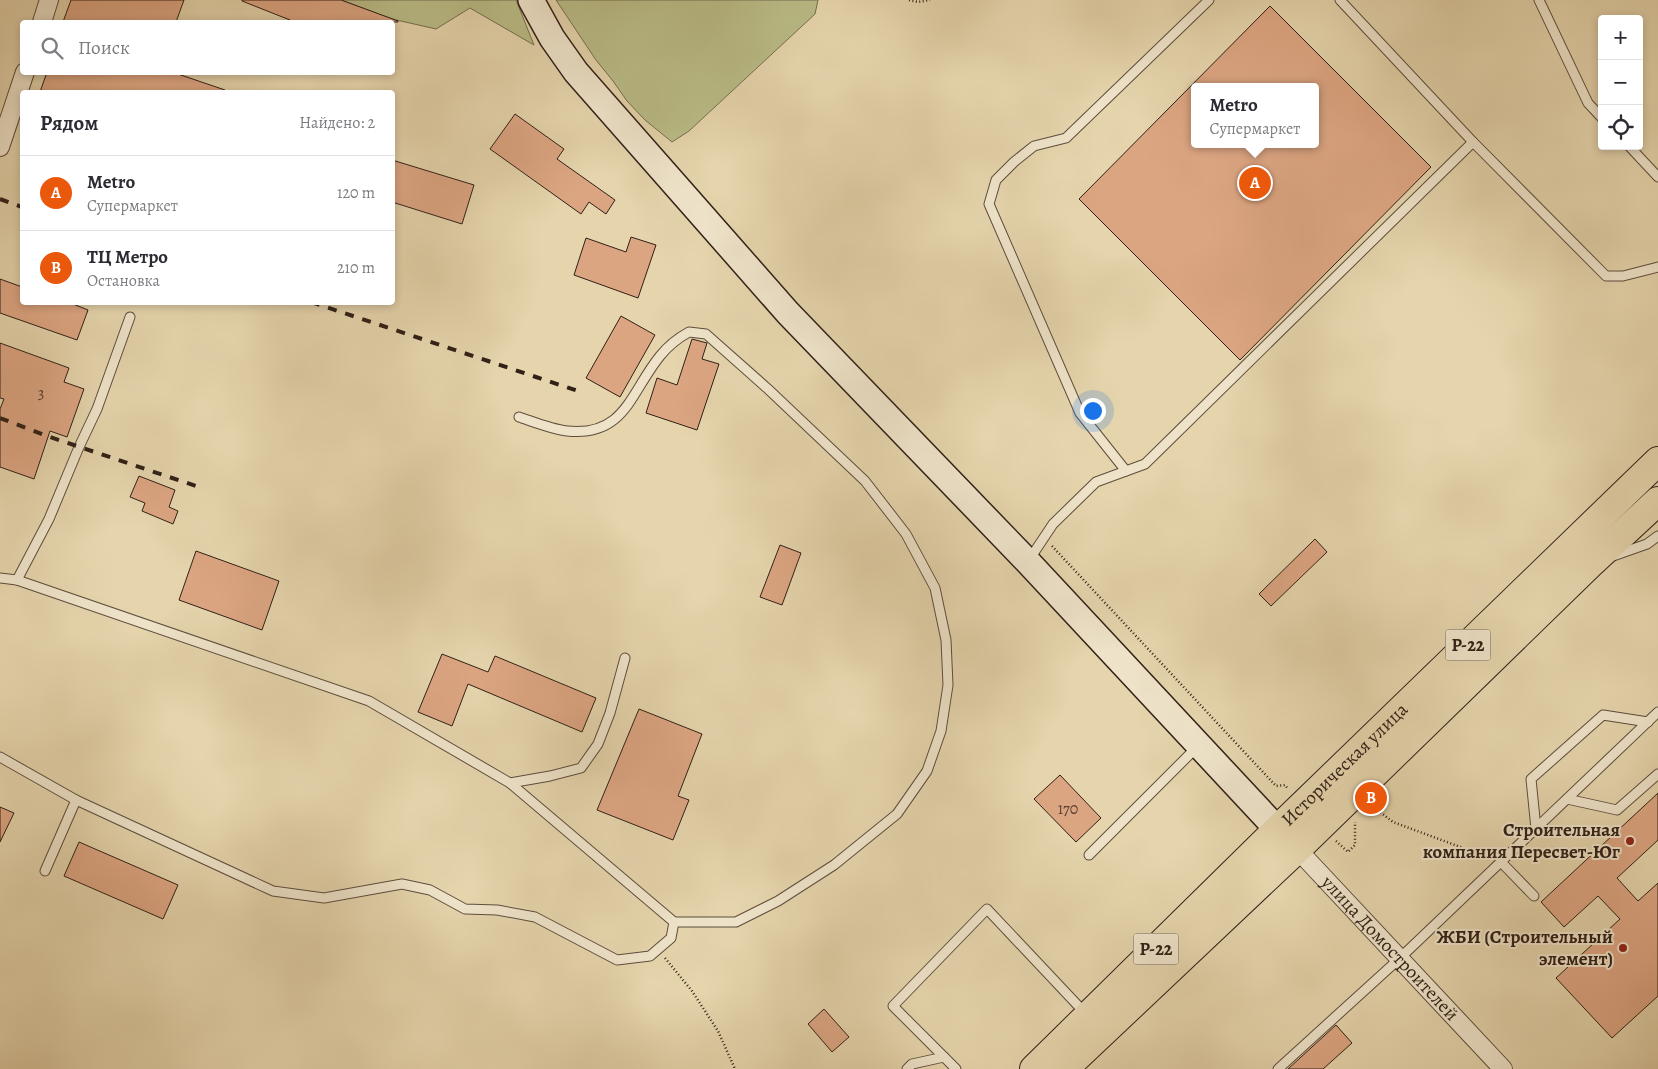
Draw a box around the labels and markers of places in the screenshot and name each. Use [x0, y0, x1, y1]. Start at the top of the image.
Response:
pin: A [1239, 164, 1271, 202]
pin: B [1355, 779, 1387, 817]
place label: Строительная компания Пересвет-Юг [1423, 817, 1621, 865]
marker: Строительная компания Пересвет-Юг [1624, 835, 1636, 847]
place label: ЖБИ (Строительный элемент) [1437, 924, 1613, 972]
marker: ЖБИ (Строительный элемент) [1617, 942, 1629, 954]

